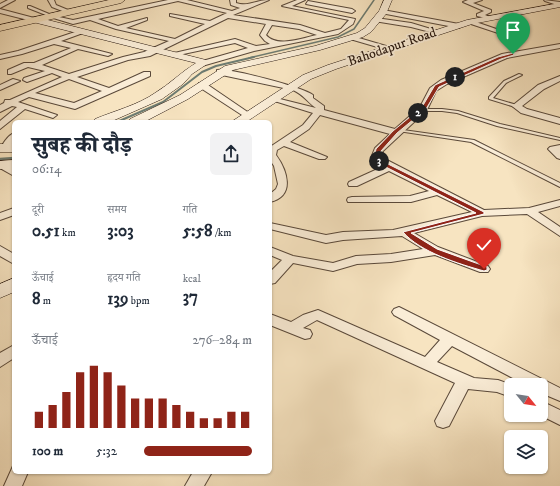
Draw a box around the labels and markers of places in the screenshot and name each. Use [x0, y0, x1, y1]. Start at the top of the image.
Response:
pin [496, 13, 530, 54]
pin: 1 [445, 67, 465, 87]
pin: 2 [408, 103, 428, 123]
pin: 3 [369, 151, 389, 171]
pin [467, 228, 501, 269]

